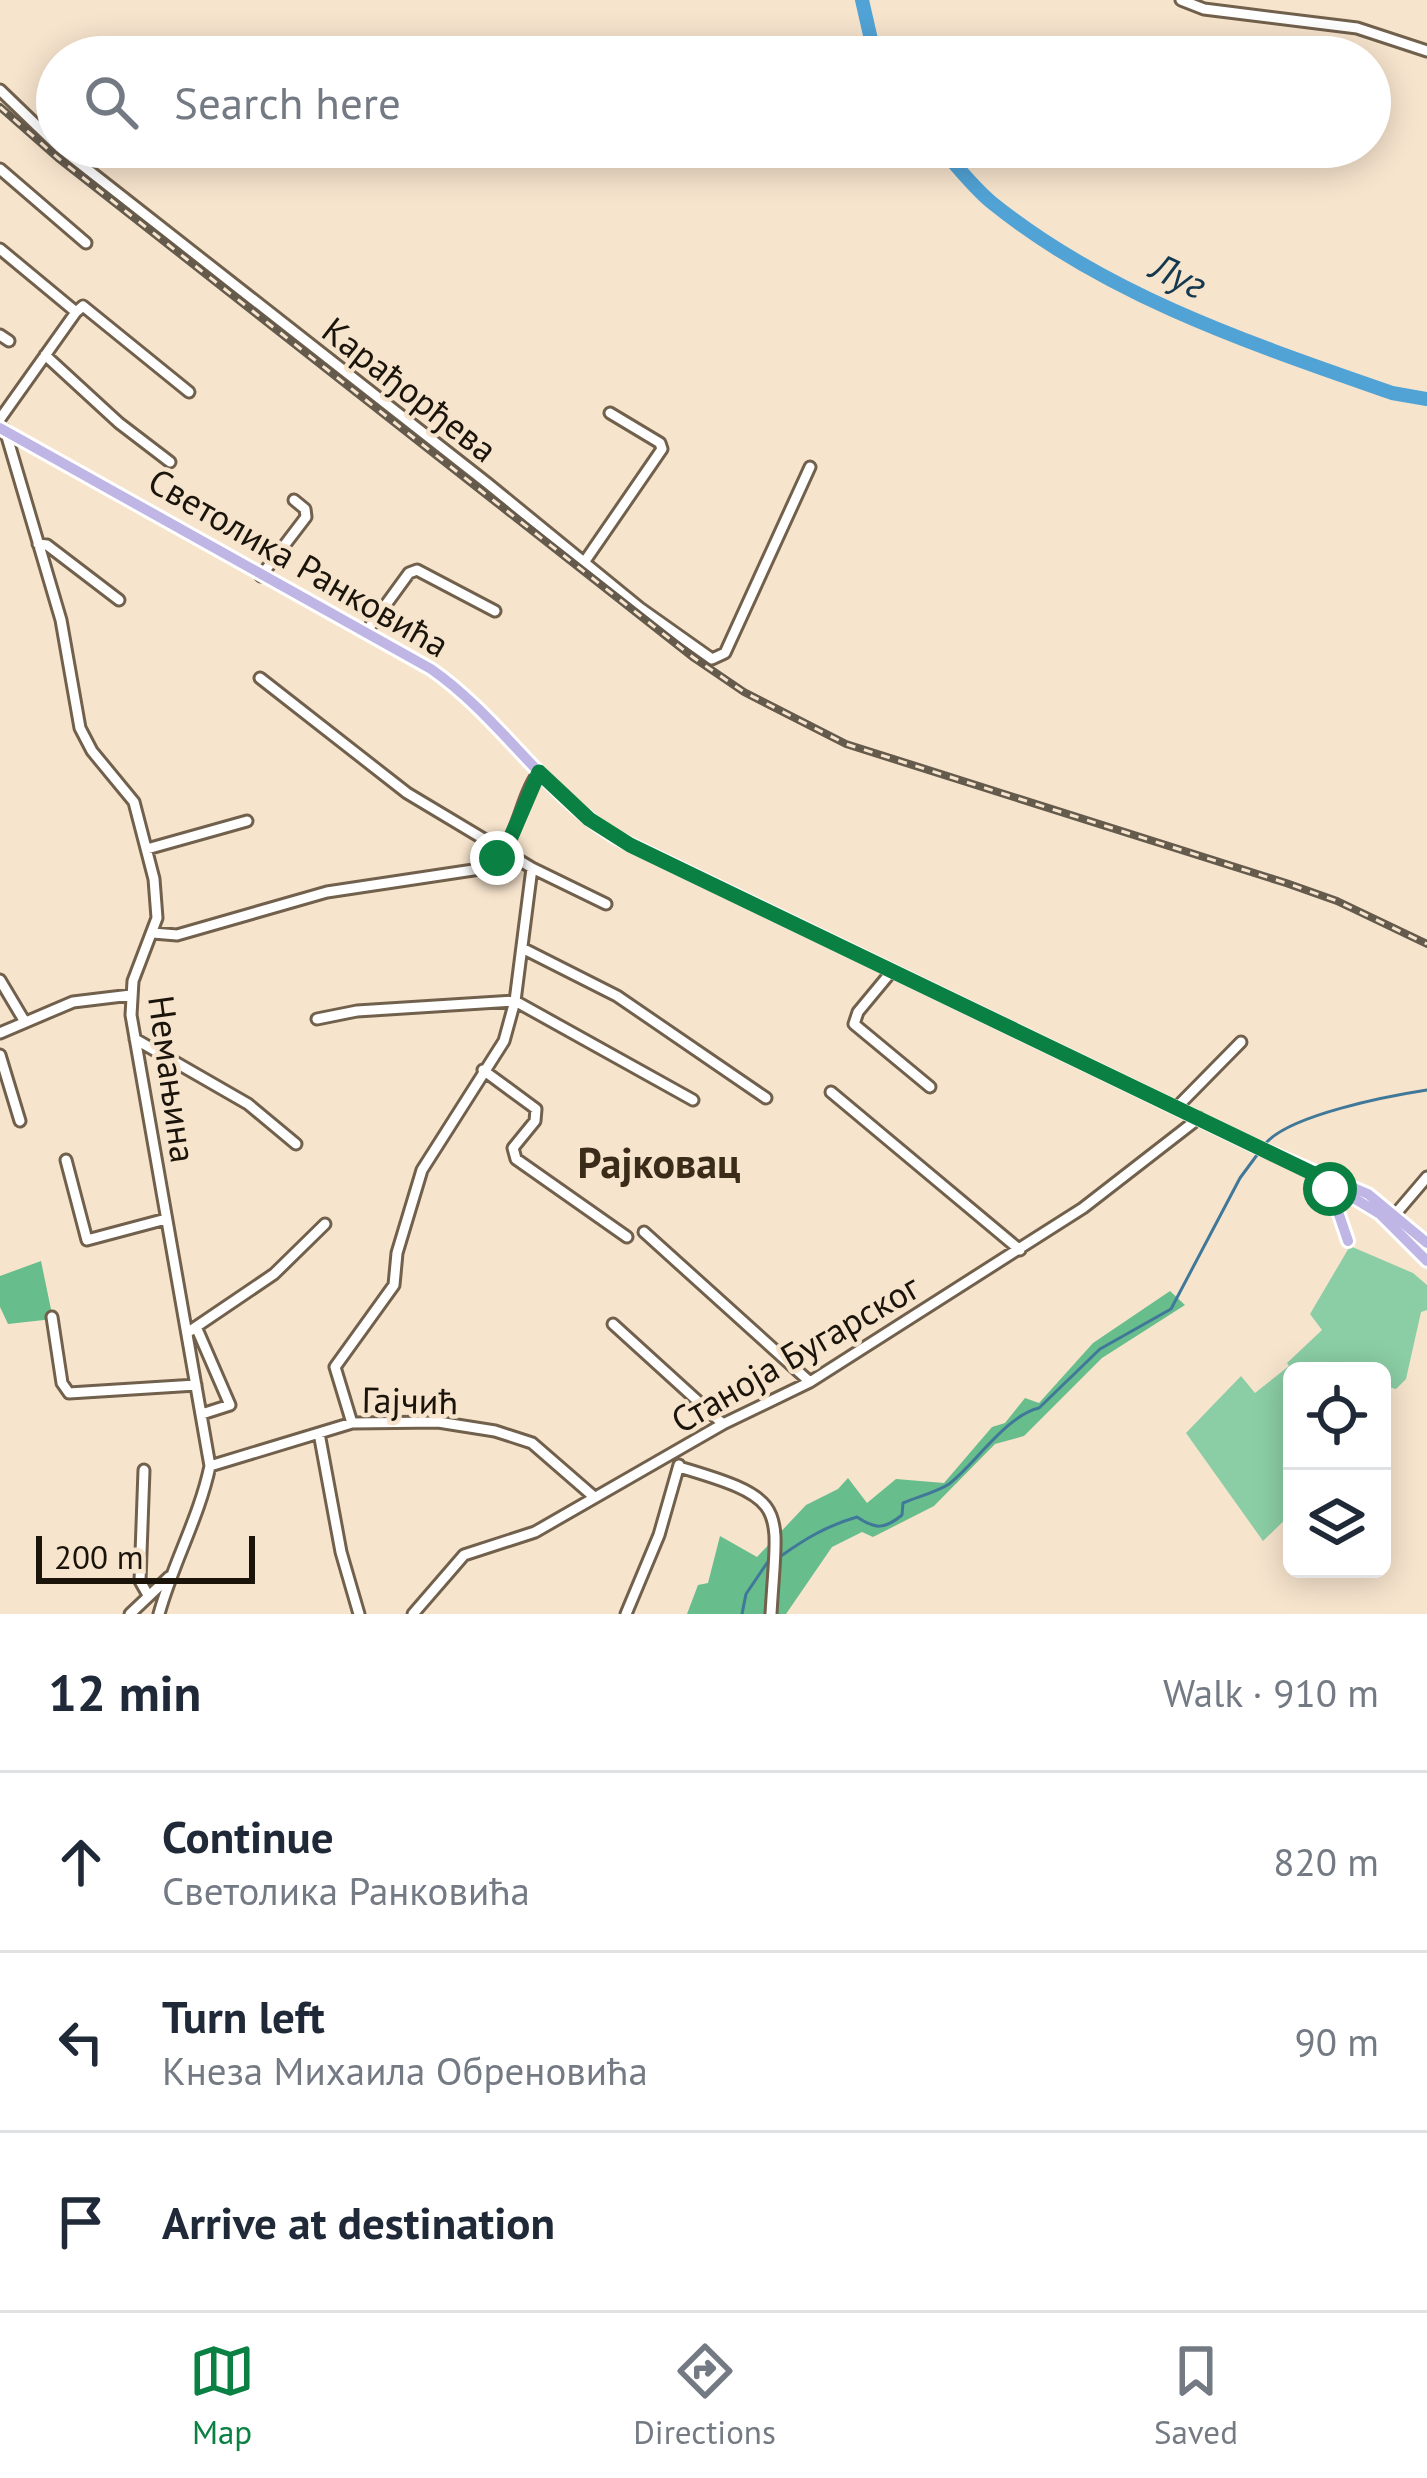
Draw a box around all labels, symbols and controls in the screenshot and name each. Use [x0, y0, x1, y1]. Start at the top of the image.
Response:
search box [36, 36, 1391, 168]
icon: search [78, 69, 144, 135]
text: Search here [174, 73, 401, 131]
water label: Луг [1141, 239, 1215, 310]
street label: Карађорђева [313, 306, 507, 472]
street label: Светолика Ранковића [140, 457, 458, 667]
route end [470, 831, 524, 885]
street label: Немањина [138, 992, 208, 1166]
district label: Рајковац [577, 1135, 741, 1190]
route start [1303, 1162, 1357, 1216]
street label: Станоја Бугарског [662, 1263, 928, 1443]
map controls [1283, 1362, 1391, 1578]
button: locate [1283, 1362, 1391, 1470]
street label: Гајчић [361, 1376, 459, 1424]
button: layers [1283, 1470, 1391, 1578]
scale bar [36, 1530, 255, 1583]
text: 200 m [54, 1535, 144, 1578]
text: 12 min [48, 1659, 201, 1725]
text: Walk · 910 m [1163, 1667, 1379, 1718]
text: Continue [162, 1807, 334, 1865]
icon: ahead [48, 1829, 114, 1895]
text: 820 m [1273, 1836, 1379, 1887]
text: Светолика Ранковића [162, 1865, 530, 1916]
text: Turn left [162, 1987, 325, 2045]
icon: left [48, 2009, 114, 2075]
text: 90 m [1294, 2016, 1379, 2067]
text: Кнеза Михаила Обреновића [162, 2045, 648, 2096]
icon: arrive [48, 2189, 114, 2255]
text: Arrive at destination [162, 2193, 555, 2251]
tab: Map [189, 2338, 255, 2453]
tab: Directions [633, 2338, 776, 2453]
tab: Saved [1154, 2338, 1238, 2453]

